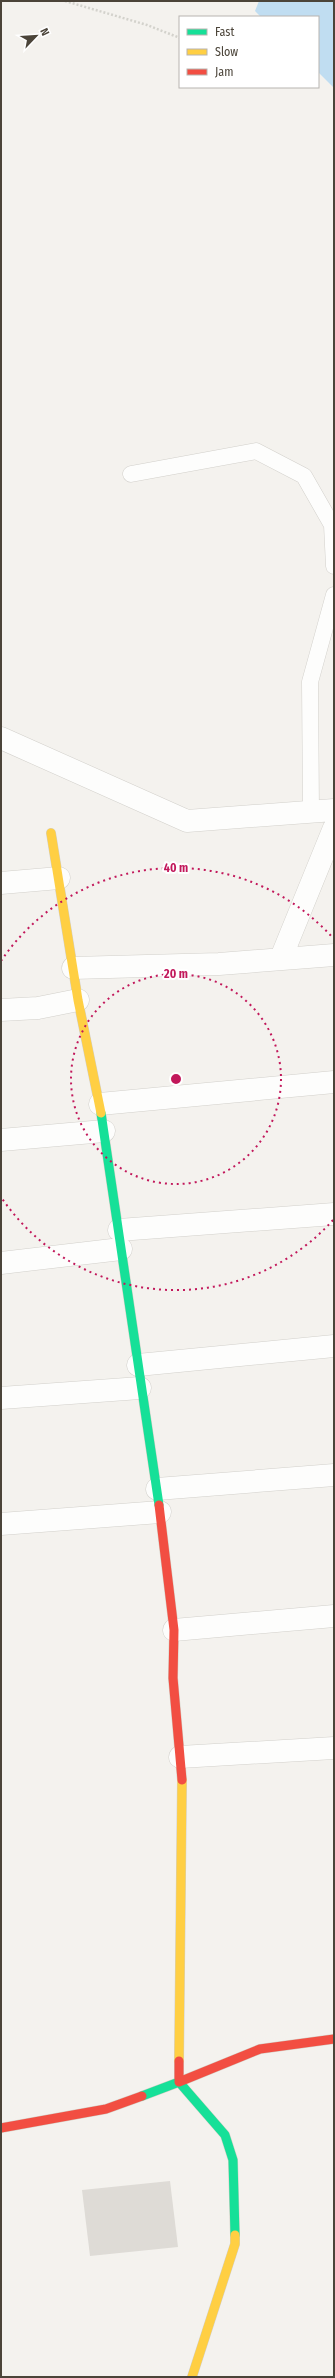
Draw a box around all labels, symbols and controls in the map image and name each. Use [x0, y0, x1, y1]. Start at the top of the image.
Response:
north arrow [16, 16, 56, 56]
legend [179, 16, 319, 88]
text: Fast [215, 25, 234, 39]
text: N [37, 26, 52, 38]
text: Slow [215, 45, 238, 59]
text: Jam [215, 65, 233, 79]
text: 40 m [164, 861, 188, 875]
text: 20 m [163, 967, 188, 981]
centre of rings [169, 1072, 183, 1086]

